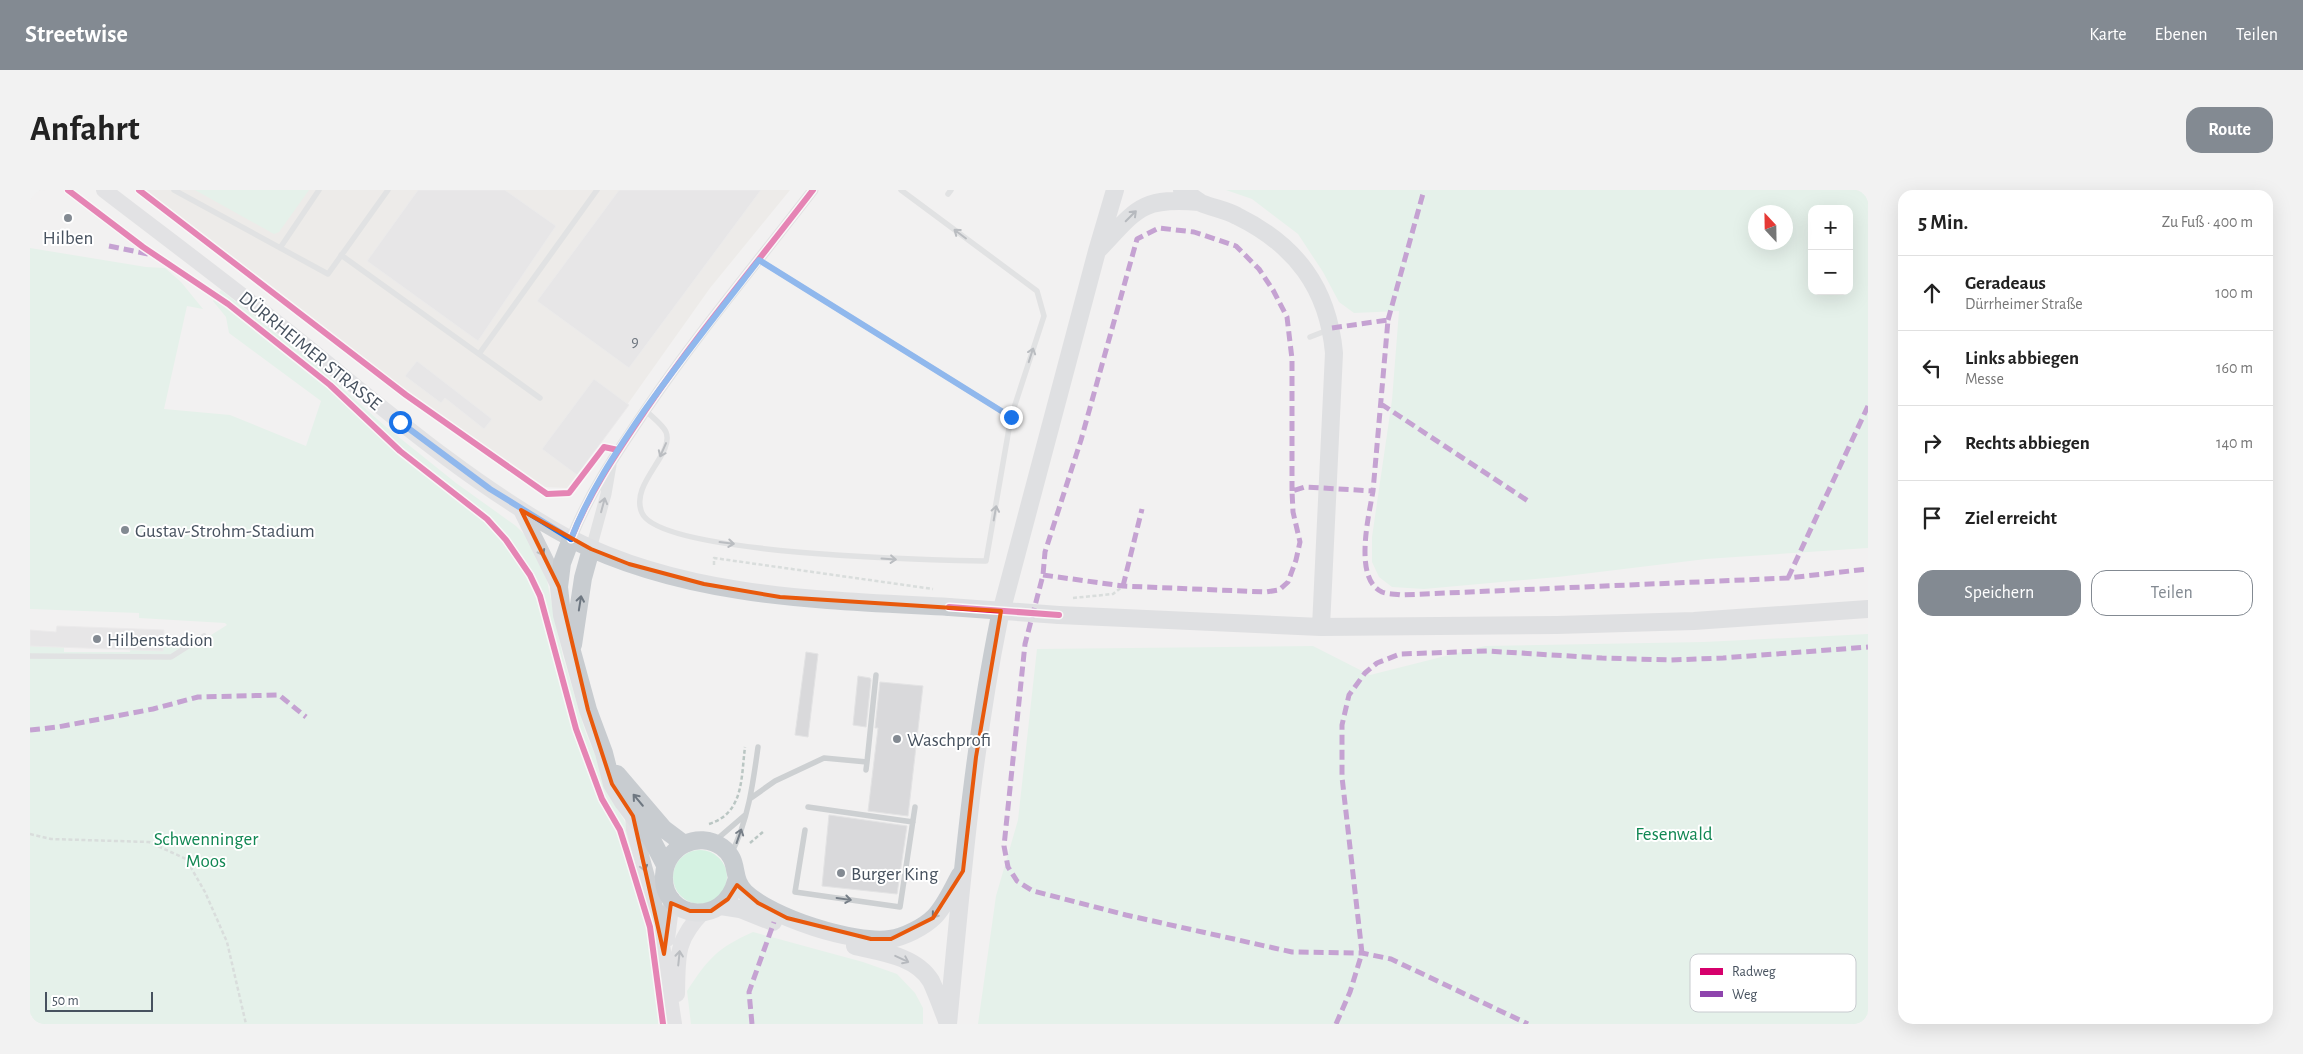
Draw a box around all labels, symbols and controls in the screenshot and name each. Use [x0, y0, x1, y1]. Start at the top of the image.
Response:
text: Streetwise [25, 23, 128, 47]
text: Karte [2089, 26, 2127, 44]
text: Ebenen [2155, 26, 2208, 44]
text: Teilen [2236, 26, 2278, 44]
button: Route [2186, 107, 2273, 153]
text: Anfahrt [30, 112, 140, 147]
north arrow [1748, 205, 1793, 250]
map controls [1808, 205, 1853, 295]
button: + [1808, 205, 1853, 250]
one-way arrow [1125, 210, 1137, 223]
marker: Hilben [62, 212, 74, 224]
text: 5 Min. [1918, 212, 1968, 233]
text: Zu Fuß · 400 m [2162, 214, 2253, 230]
place label: Hilben [43, 229, 93, 248]
one-way arrow [953, 229, 967, 239]
button: − [1808, 250, 1853, 295]
text: Geradeaus [1965, 274, 2046, 293]
icon: ahead [1918, 279, 1946, 307]
text: 100 m [2215, 285, 2253, 301]
street label: DÜRRHEIMER STRASSE [235, 287, 385, 414]
text: Dürrheimer Straße [1965, 296, 2083, 312]
house number: 9 [631, 334, 639, 350]
one-way arrow [1027, 348, 1036, 363]
text: Links abbiegen [1965, 349, 2079, 368]
icon: left [1918, 354, 1946, 382]
text: 160 m [2216, 360, 2253, 376]
text: Messe [1965, 371, 2004, 387]
route end [1000, 406, 1023, 429]
route start [389, 411, 412, 434]
icon: right [1918, 429, 1946, 457]
text: Rechts abbiegen [1965, 434, 2090, 453]
text: 140 m [2216, 435, 2253, 451]
one-way arrow [658, 442, 667, 457]
one-way arrow [598, 498, 608, 514]
icon: arrive [1918, 504, 1946, 532]
one-way arrow [991, 505, 1001, 521]
text: Ziel erreicht [1965, 509, 2057, 528]
place label: Gustav-Strohm-Stadium [135, 522, 315, 541]
marker: Gustav-Strohm-Stadium [119, 524, 131, 536]
one-way arrow [719, 538, 735, 548]
one-way arrow [535, 541, 545, 556]
one-way arrow [881, 554, 897, 564]
button: Speichern [1918, 570, 2081, 616]
button: Teilen [2091, 570, 2253, 616]
one-way arrow [575, 595, 585, 611]
place label: Hilbenstadion [107, 631, 213, 650]
marker: Hilbenstadion [91, 633, 103, 645]
place label: Waschprofi [907, 731, 991, 750]
marker: Waschprofi [891, 733, 903, 745]
one-way arrow [632, 793, 643, 806]
park label: Fesenwald [1635, 825, 1713, 844]
one-way arrow [735, 829, 744, 844]
park label: Schwenninger Moos [154, 830, 258, 871]
one-way arrow [639, 855, 649, 871]
place label: Burger King [851, 865, 939, 884]
marker: Burger King [835, 867, 847, 879]
one-way arrow [835, 894, 851, 904]
one-way arrow [932, 905, 943, 918]
one-way arrow [674, 950, 684, 966]
one-way arrow [894, 954, 909, 964]
legend [1690, 954, 1856, 1012]
text: Radweg [1732, 965, 1776, 979]
text: Weg [1732, 988, 1757, 1002]
scale bar [45, 989, 152, 1012]
text: 50 m [52, 994, 79, 1008]

